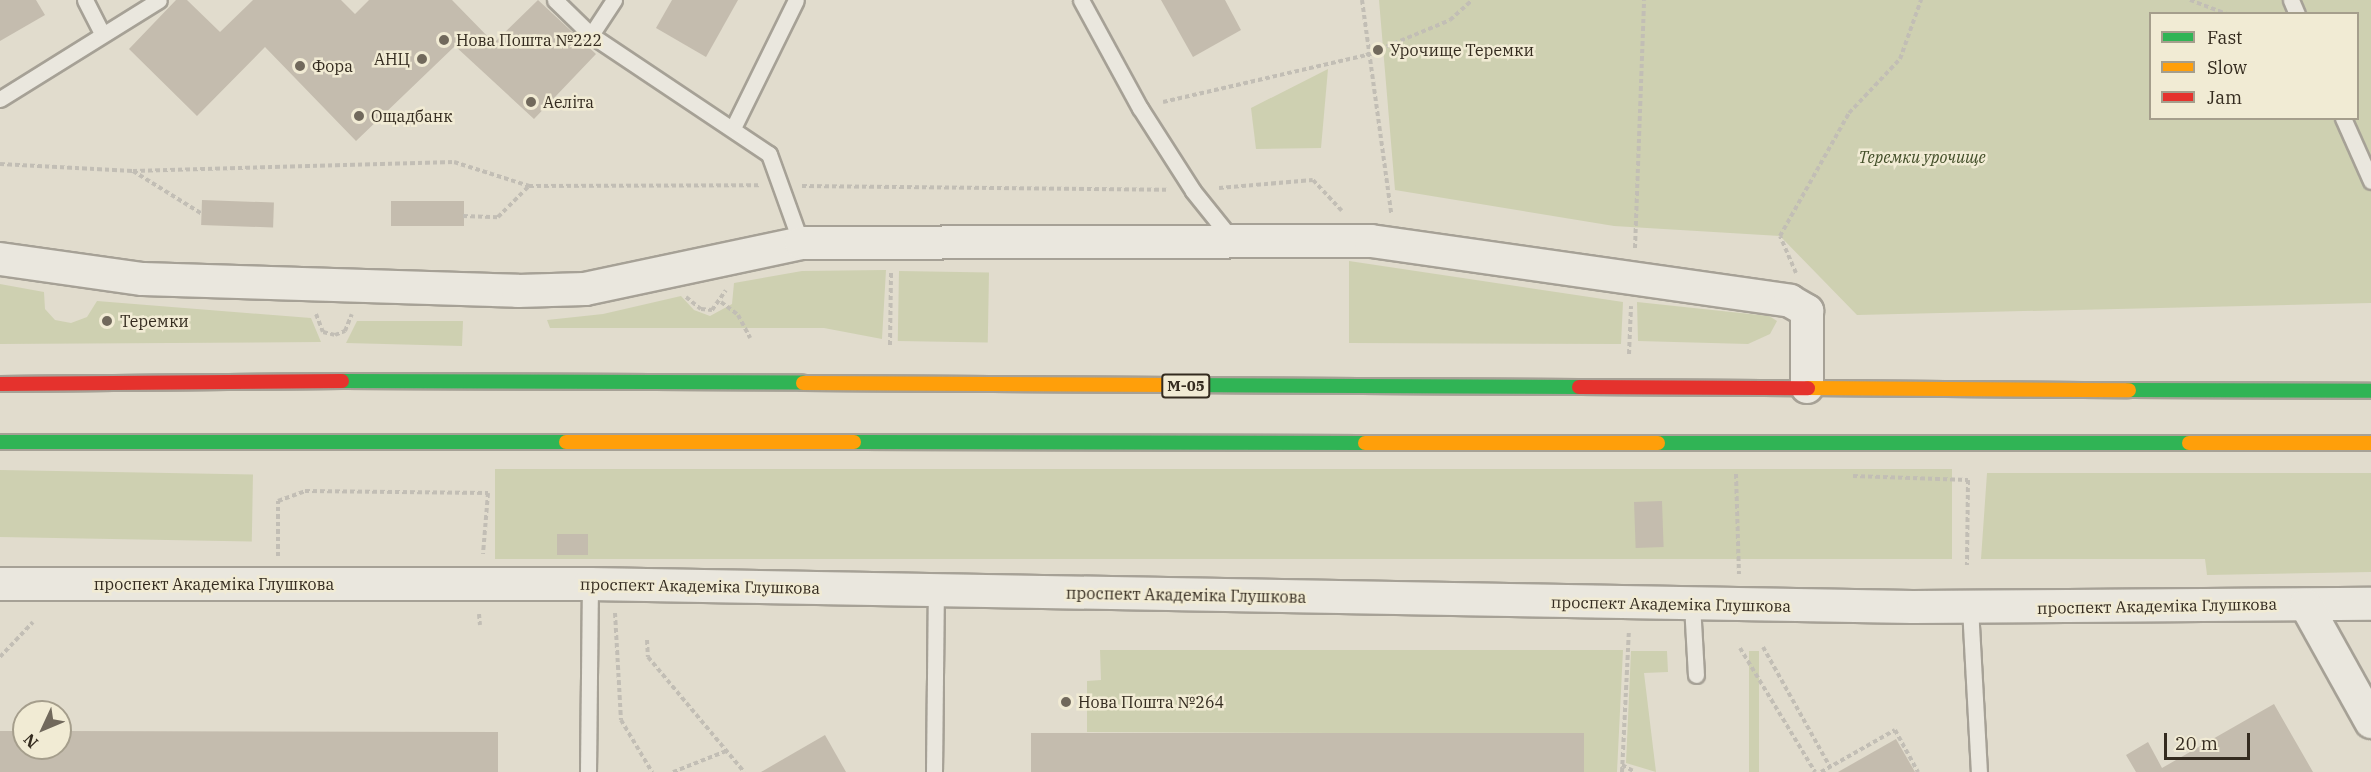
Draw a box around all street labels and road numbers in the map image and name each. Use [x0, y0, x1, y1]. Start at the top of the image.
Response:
road number: М-05 [1160, 374, 1212, 398]
street label: проспект Академіка Глушкова [94, 574, 334, 594]
street label: проспект Академіка Глушкова [580, 574, 820, 598]
street label: проспект Академіка Глушкова [1066, 583, 1306, 607]
street label: проспект Академіка Глушкова [1551, 592, 1791, 616]
street label: проспект Академіка Глушкова [2037, 594, 2277, 618]

